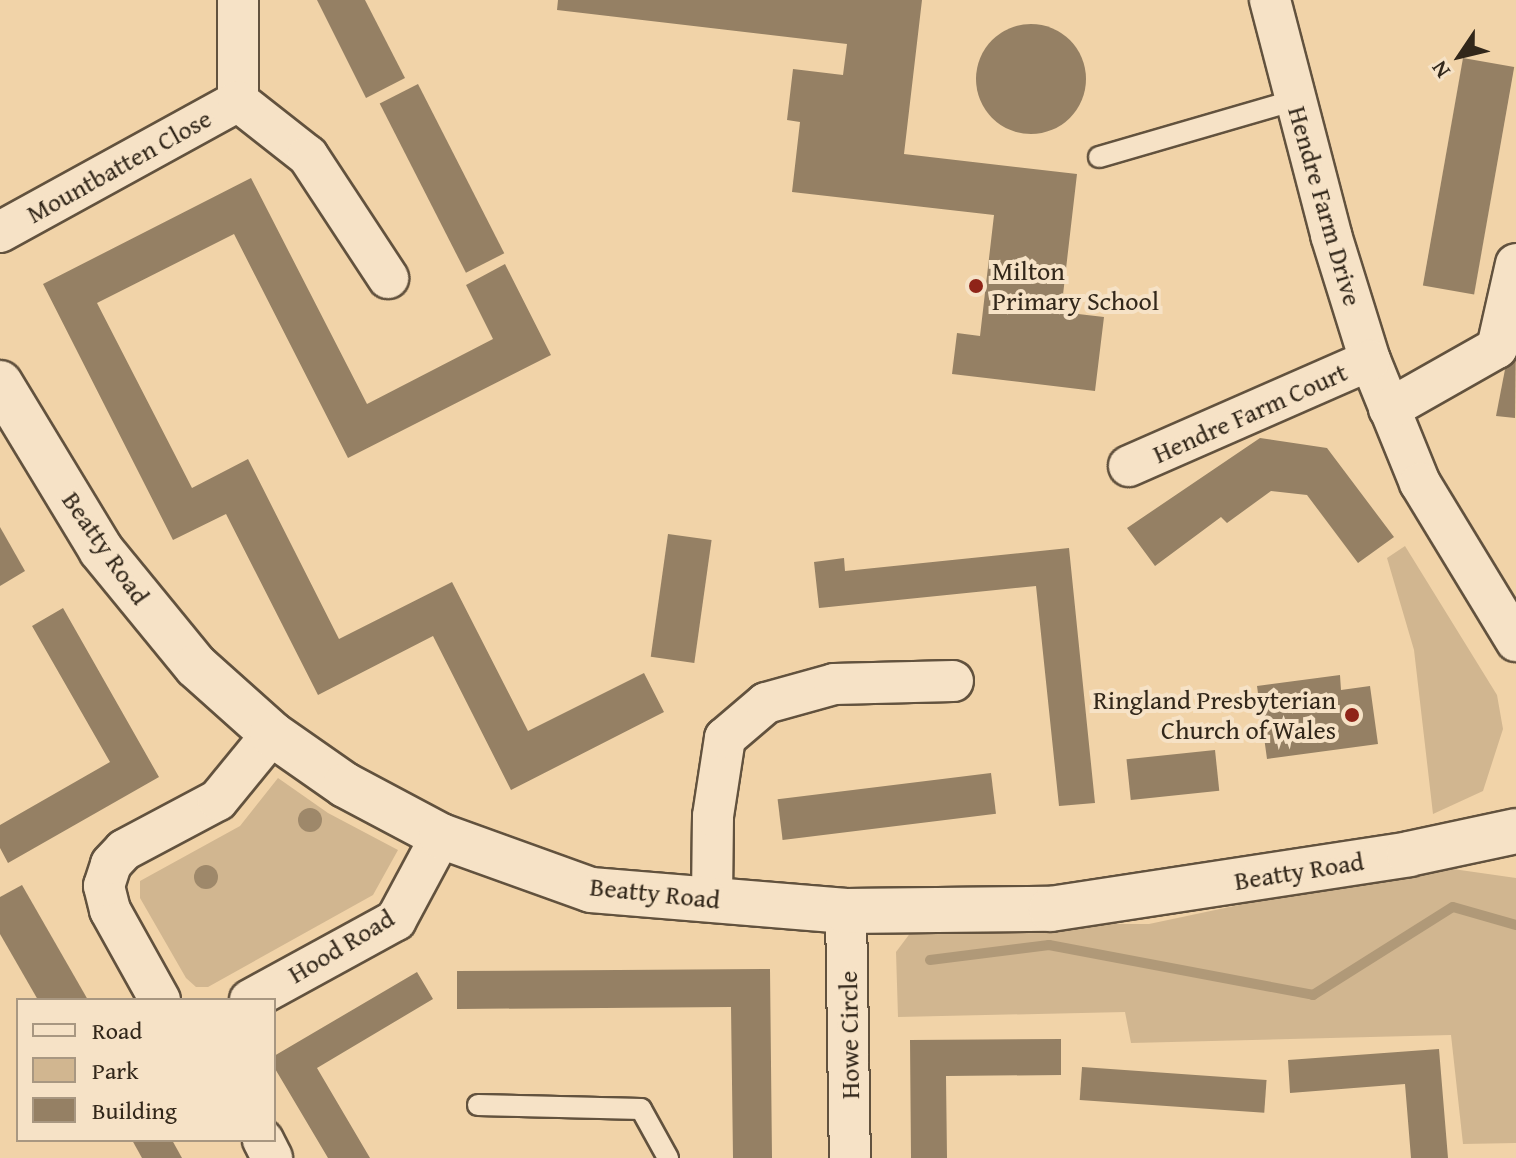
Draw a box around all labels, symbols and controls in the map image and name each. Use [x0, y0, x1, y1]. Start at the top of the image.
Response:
north arrow [1420, 16, 1500, 96]
text: N [1423, 55, 1458, 85]
street label: Mountbatten Close [21, 102, 217, 230]
street label: Hendre Farm Drive [1282, 103, 1368, 309]
place label: Milton Primary School [992, 255, 1159, 316]
marker: Milton Primary School [967, 277, 985, 295]
street label: Hendre Farm Court [1148, 356, 1352, 470]
street label: Beatty Road [56, 486, 156, 610]
place label: Ringland Presbyterian Church of Wales [1093, 684, 1336, 746]
marker: Ringland Presbyterian Church of Wales [1343, 706, 1361, 724]
street label: Beatty Road [1232, 845, 1366, 897]
street label: Beatty Road [588, 871, 722, 915]
street label: Hood Road [282, 902, 400, 990]
street label: Howe Circle [832, 971, 866, 1099]
legend [16, 998, 276, 1142]
text: Road [92, 1013, 142, 1048]
text: Park [92, 1053, 138, 1088]
text: Building [92, 1093, 177, 1128]

